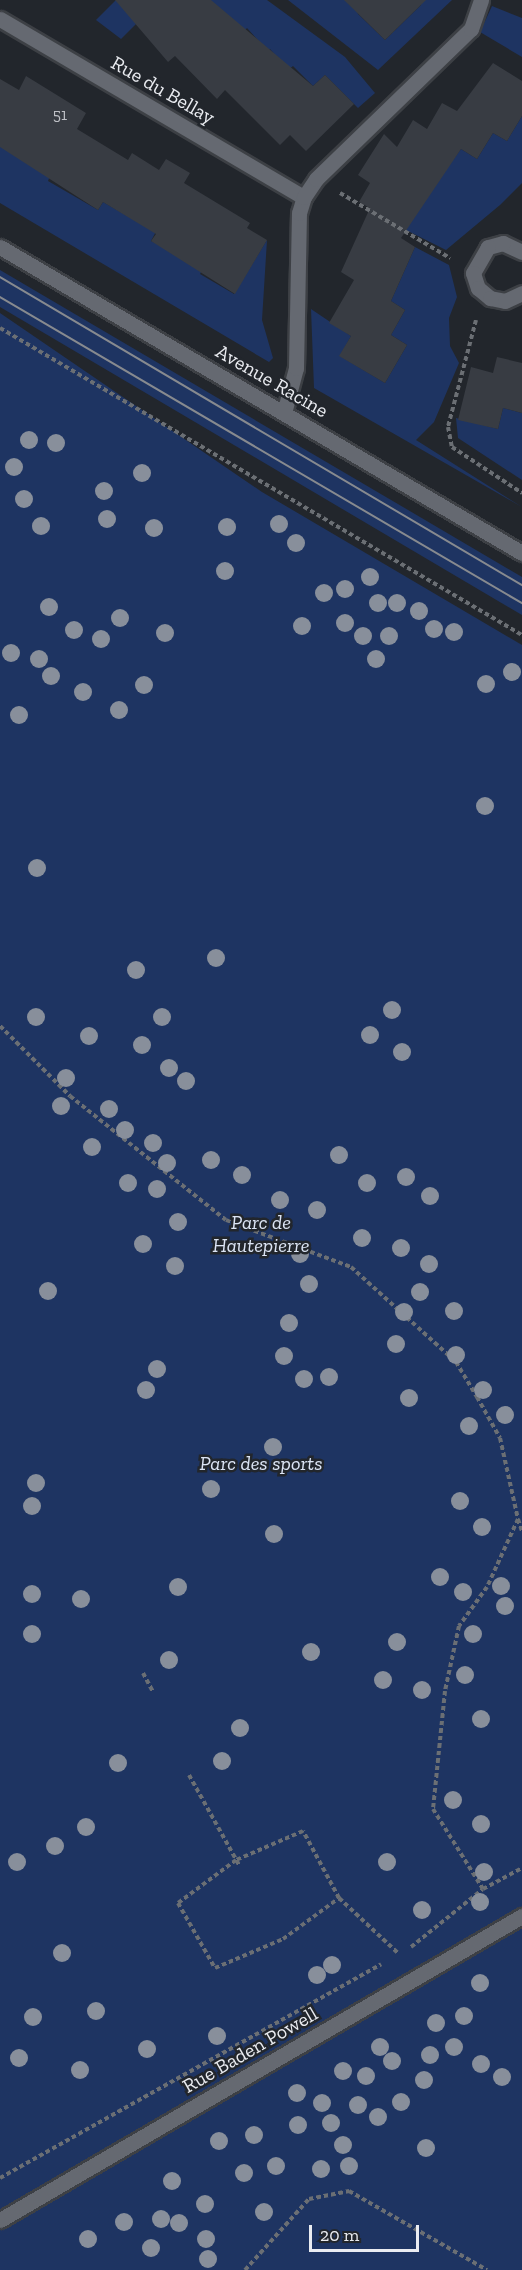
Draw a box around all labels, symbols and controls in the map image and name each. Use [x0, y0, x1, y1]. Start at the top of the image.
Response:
street label: Rue du Bellay [107, 51, 219, 129]
house number: 51 [53, 105, 67, 125]
street label: Avenue Racine [212, 339, 332, 423]
park label: Parc de Hautepierre [213, 1211, 309, 1258]
park label: Parc des sports [199, 1451, 323, 1475]
street label: Rue Baden Powell [178, 2002, 322, 2098]
scale bar [312, 2213, 422, 2251]
text: 20 m [320, 2224, 359, 2246]

